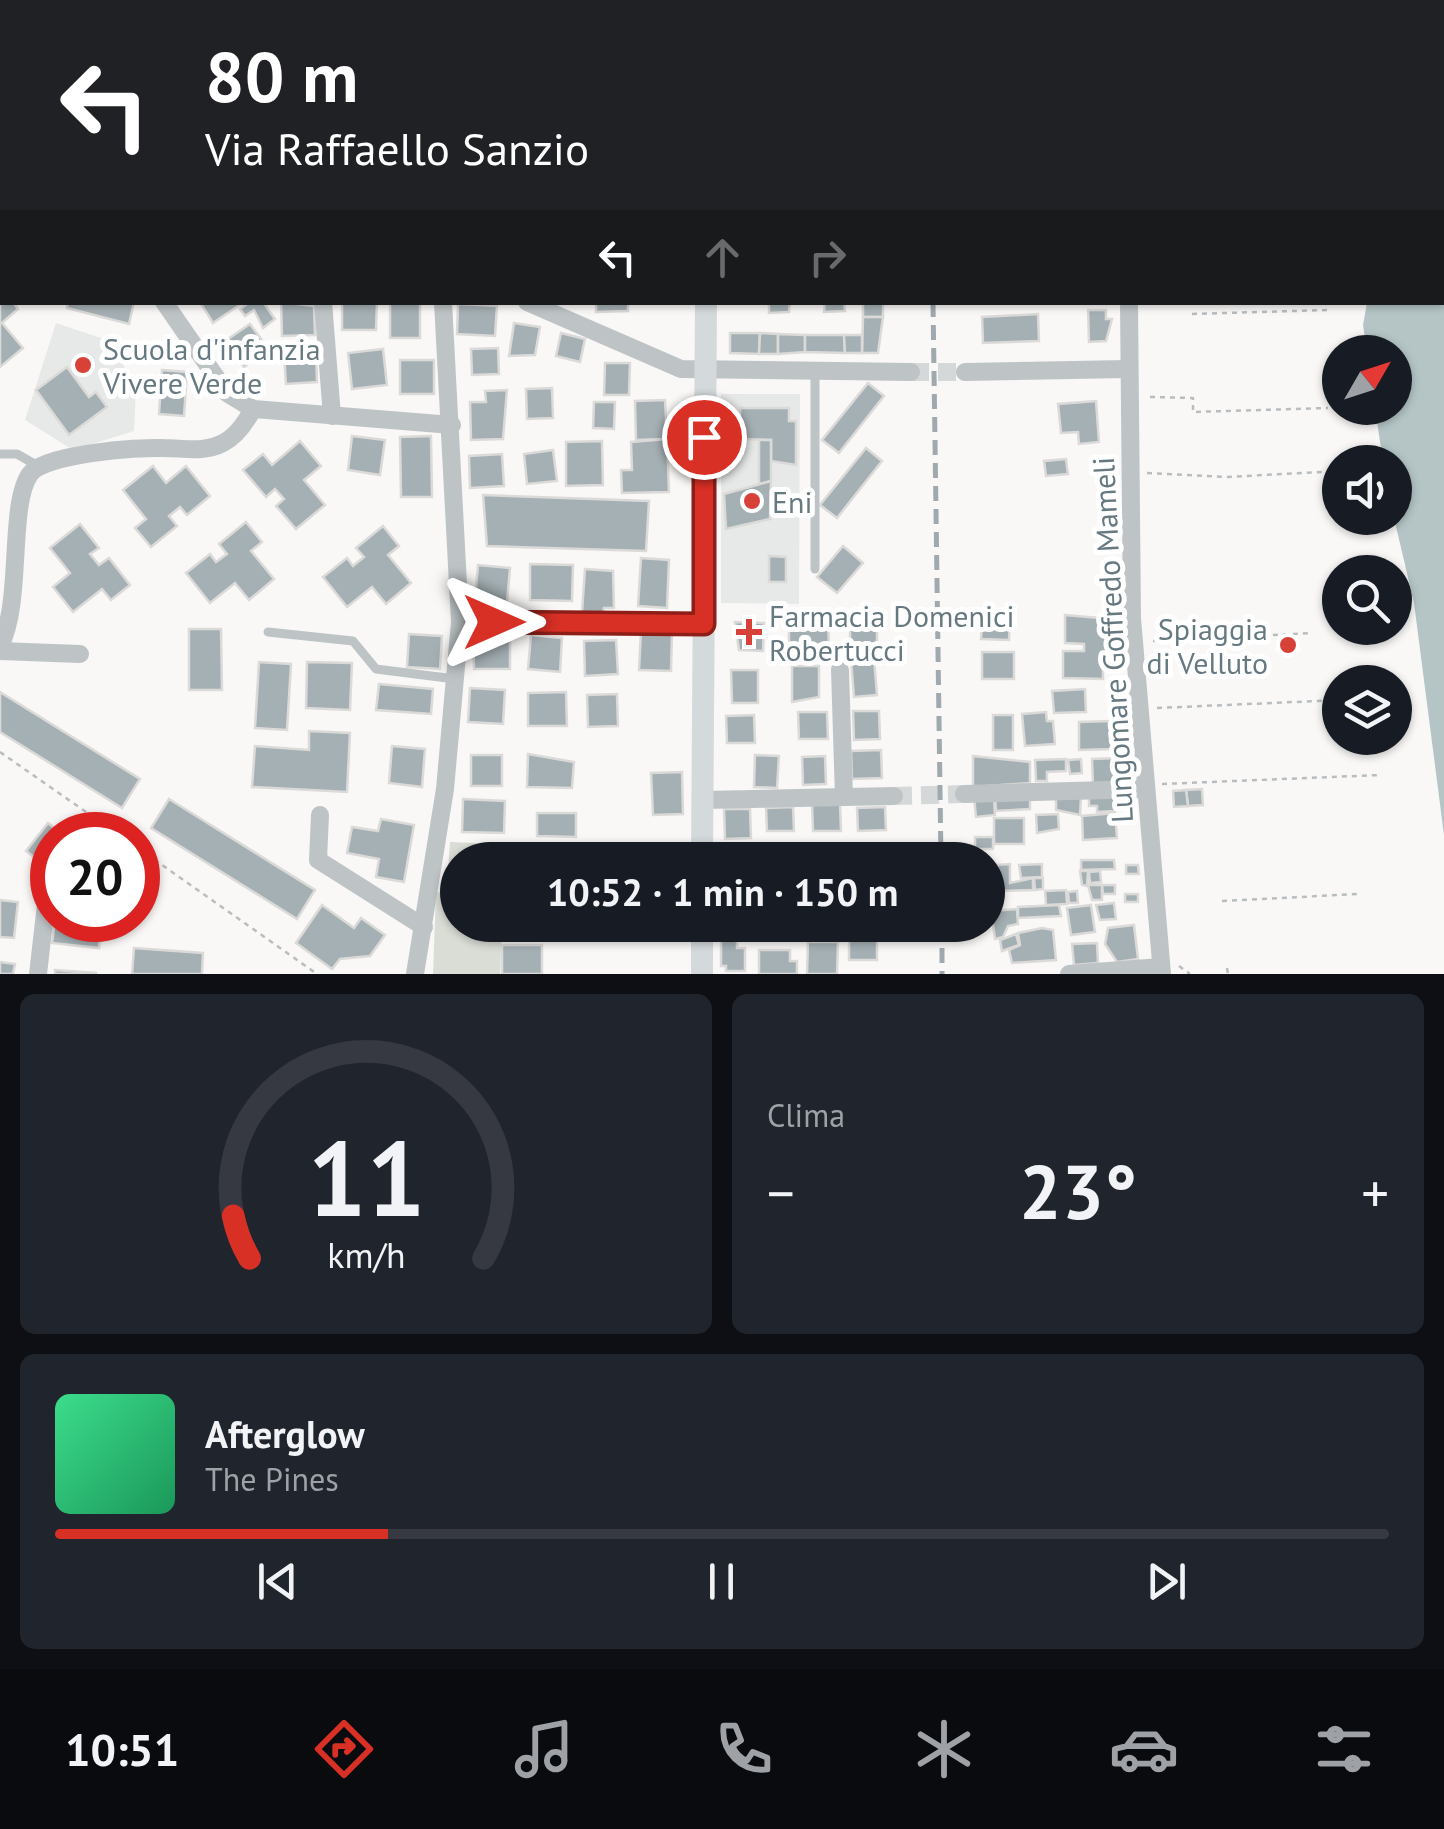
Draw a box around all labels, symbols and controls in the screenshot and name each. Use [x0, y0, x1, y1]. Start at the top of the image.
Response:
text: 80 m [205, 31, 358, 121]
icon: left [40, 40, 170, 170]
text: Via Raffaello Sanzio [205, 119, 589, 177]
icon: left [590, 230, 645, 285]
icon: ahead [695, 230, 750, 285]
icon: right [800, 230, 855, 285]
place label: Scuola d'infanzia Vivere Verde [102, 329, 321, 402]
north arrow [1322, 335, 1412, 425]
map controls [1322, 335, 1412, 755]
marker: Scuola d'infanzia Vivere Verde [72, 354, 94, 376]
pin [662, 395, 747, 480]
icon: arrive [677, 410, 732, 465]
button: sound [1322, 445, 1412, 535]
street label: Lungomare Goffredo Mameli [1083, 456, 1141, 824]
place label: Eni [772, 482, 813, 521]
marker: Eni [741, 490, 763, 512]
button: search [1322, 555, 1412, 645]
position arrow [442, 570, 546, 674]
place label: Farmacia Domenici Robertucci [769, 596, 1015, 669]
place label: Spiaggia di Velluto [1147, 609, 1268, 682]
marker: Farmacia Domenici Robertucci [738, 621, 760, 643]
marker: Spiaggia di Velluto [1277, 634, 1299, 656]
button: layers [1322, 665, 1412, 755]
speed limit sign: 20 [30, 812, 160, 942]
text: 10:52 · 1 min · 150 m [547, 867, 898, 916]
text: Clima [767, 1094, 845, 1136]
text: 11 [307, 1110, 425, 1245]
text: 23° [1019, 1143, 1137, 1240]
text: − [767, 1157, 795, 1228]
text: + [1361, 1157, 1389, 1228]
text: km/h [327, 1232, 405, 1278]
text: Afterglow [205, 1409, 365, 1458]
text: The Pines [205, 1458, 339, 1500]
icon: previous [250, 1554, 305, 1609]
icon: pause [694, 1554, 749, 1609]
icon: next [1139, 1554, 1194, 1609]
icon: directions [309, 1714, 379, 1784]
icon: music [509, 1714, 579, 1784]
icon: phone [709, 1714, 779, 1784]
icon: climate [909, 1714, 979, 1784]
icon: car [1109, 1714, 1179, 1784]
icon: filters [1309, 1714, 1379, 1784]
text: 10:51 [65, 1720, 179, 1778]

